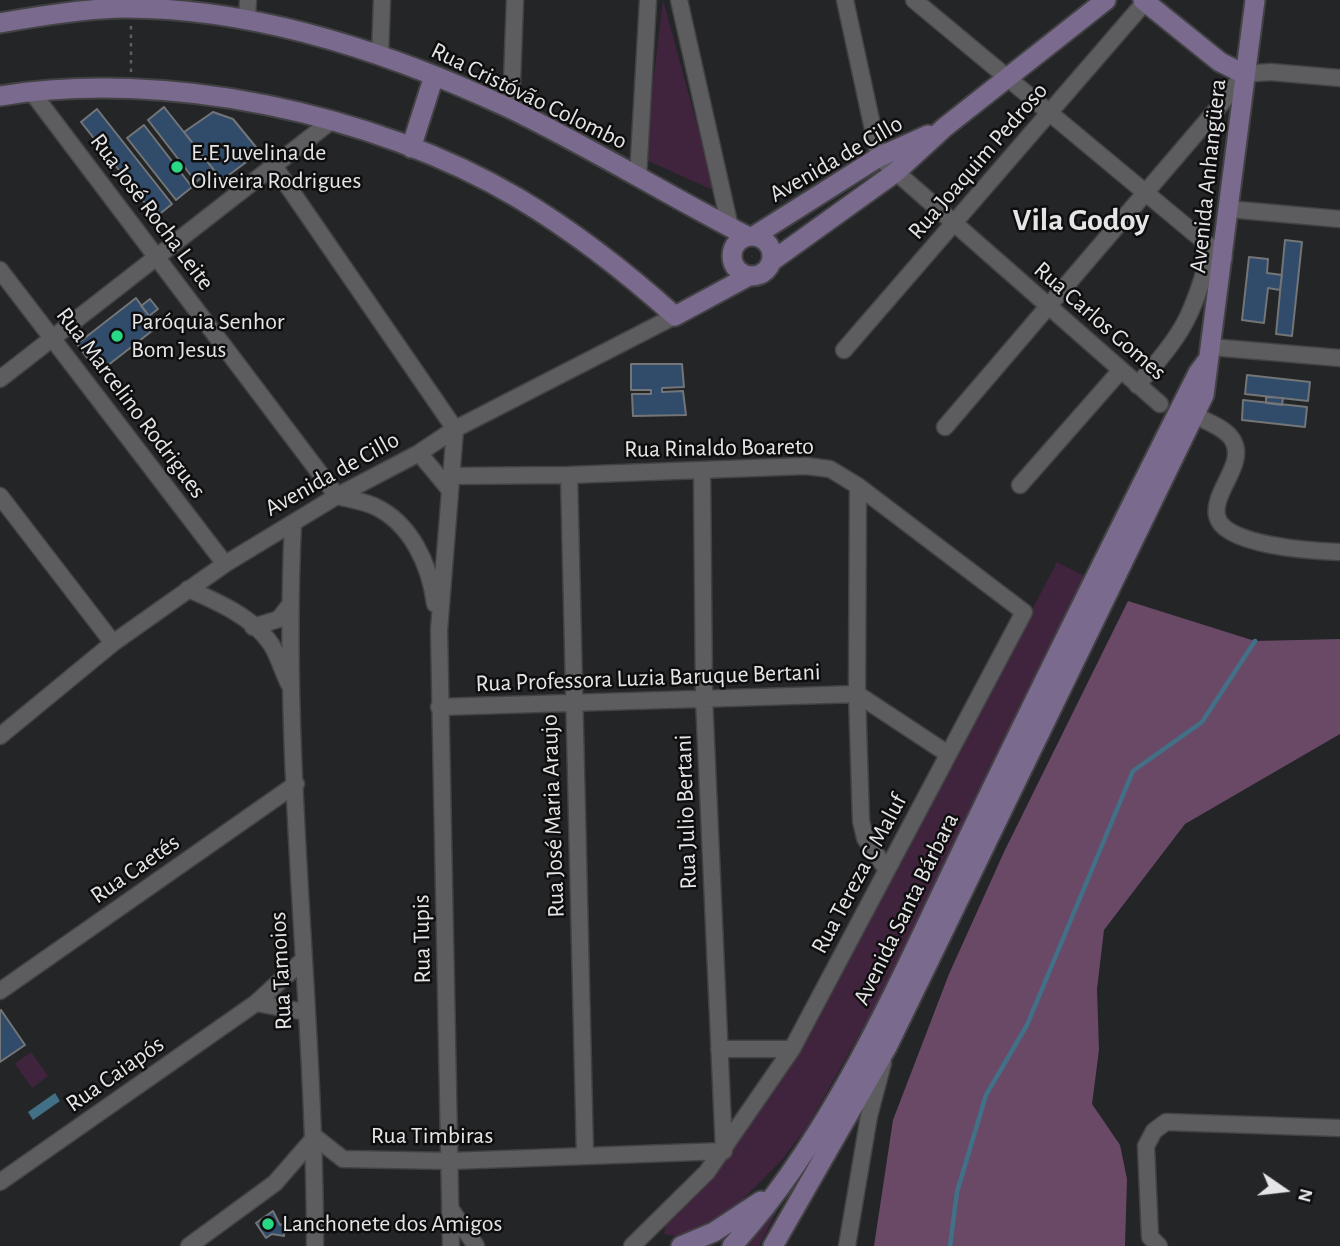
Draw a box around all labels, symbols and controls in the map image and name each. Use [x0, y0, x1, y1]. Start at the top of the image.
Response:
street label: Rua Cristóvão Colombo [426, 36, 632, 156]
street label: Rua Joaquim Pedroso [902, 77, 1054, 245]
street label: Avenida Anhangüera [1183, 77, 1233, 275]
street label: Avenida de Cillo [764, 109, 908, 209]
street label: Rua José Rocha Leite [84, 128, 220, 296]
place label: E.E Juvelina de Oliveira Rodrigues [191, 139, 361, 195]
marker: E.E Juvelina de Oliveira Rodrigues [169, 159, 185, 175]
district label: Vila Godoy [1013, 201, 1149, 239]
street label: Rua Carlos Gomes [1028, 256, 1172, 386]
street label: Rua Marcelino Rodrigues [50, 302, 212, 504]
place label: Paróquia Senhor Bom Jesus [131, 308, 285, 364]
marker: Paróquia Senhor Bom Jesus [109, 328, 125, 344]
street label: Avenida de Cillo [260, 425, 404, 523]
street label: Rua Rinaldo Boareto [624, 432, 814, 464]
street label: Rua Professora Luzia Baruque Bertani [475, 658, 821, 698]
street label: Rua José Maria Araujo [535, 714, 571, 918]
street label: Rua Julio Bertani [669, 734, 703, 890]
street label: Rua Tereza C Maluf [805, 789, 913, 959]
street label: Avenida Santa Bárbara [847, 808, 965, 1010]
street label: Rua Caetés [85, 828, 185, 910]
street label: Rua Tupis [407, 894, 437, 984]
street label: Rua Tamoios [264, 911, 298, 1031]
street label: Rua Caiapós [60, 1030, 170, 1118]
street label: Rua Timbiras [371, 1122, 493, 1150]
north arrow [1249, 1155, 1319, 1225]
text: N [1294, 1186, 1316, 1204]
place label: Lanchonete dos Amigos [282, 1210, 502, 1238]
marker: Lanchonete dos Amigos [260, 1216, 276, 1232]

